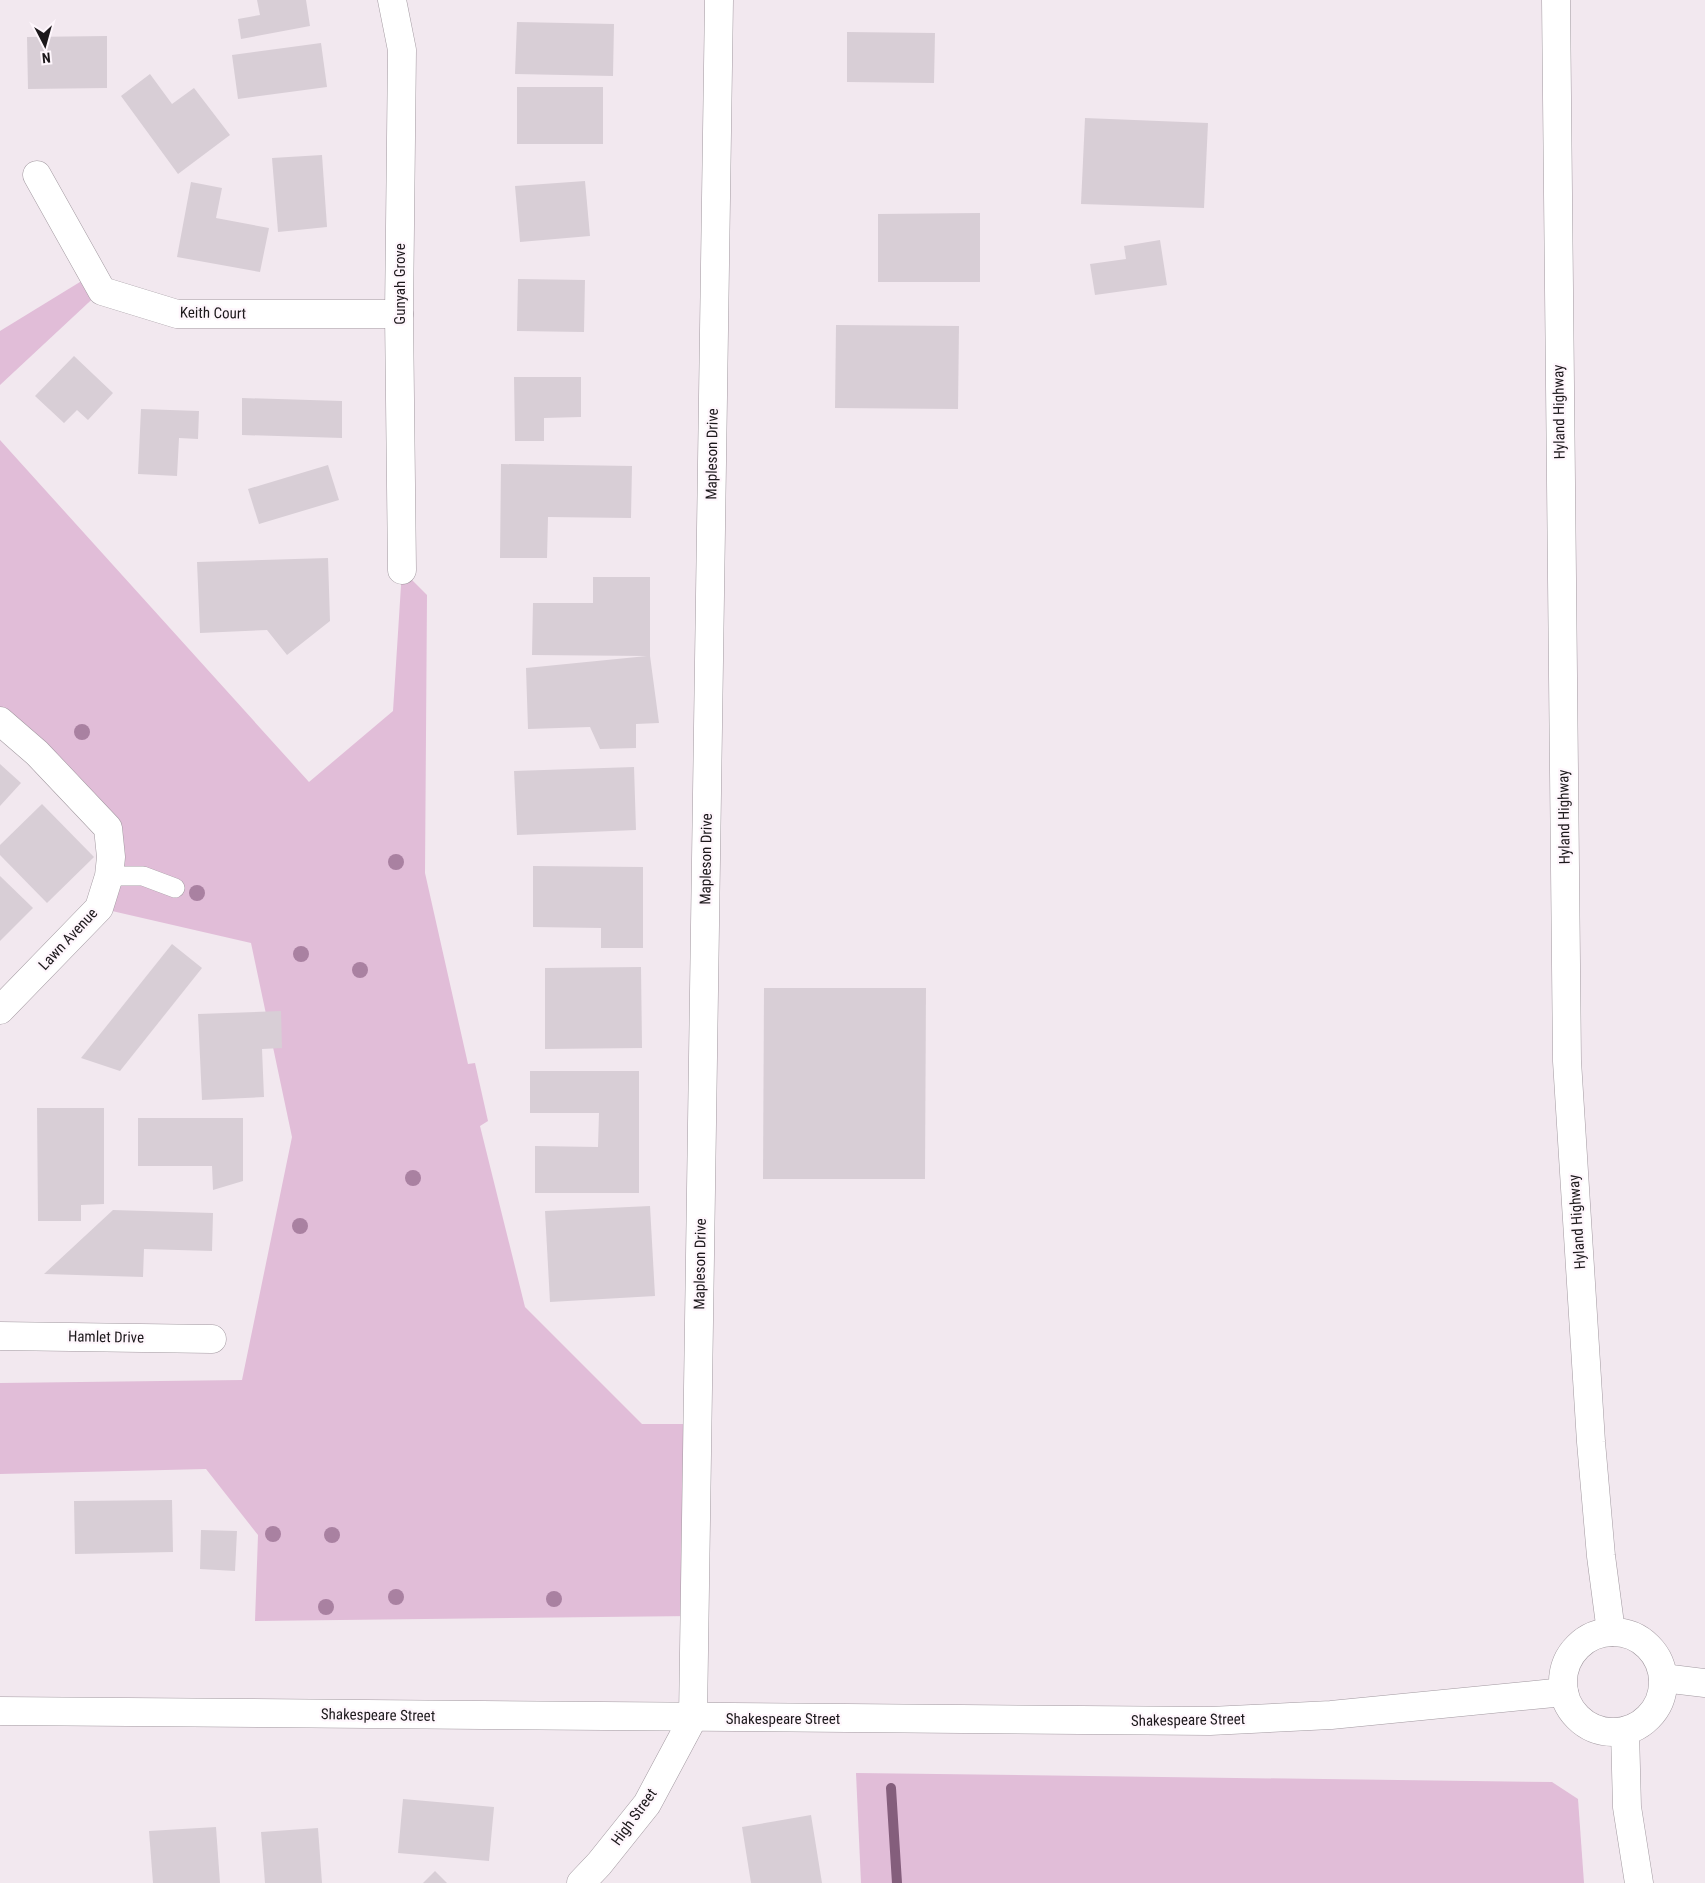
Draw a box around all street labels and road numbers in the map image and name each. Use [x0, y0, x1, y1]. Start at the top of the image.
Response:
street label: Gunyah Grove [391, 243, 409, 325]
street label: Keith Court [180, 303, 246, 323]
street label: Hyland Highway [1549, 364, 1569, 460]
street label: Mapleson Drive [702, 408, 722, 500]
street label: Hyland Highway [1554, 769, 1574, 865]
street label: Mapleson Drive [696, 813, 716, 905]
street label: Lawn Avenue [35, 904, 101, 974]
street label: Hyland Highway [1565, 1174, 1589, 1270]
street label: Mapleson Drive [690, 1218, 710, 1310]
street label: Hamlet Drive [68, 1327, 144, 1347]
street label: Shakespeare Street [321, 1705, 435, 1725]
street label: Shakespeare Street [726, 1710, 840, 1728]
street label: Shakespeare Street [1131, 1710, 1245, 1730]
street label: High Street [607, 1785, 661, 1849]

